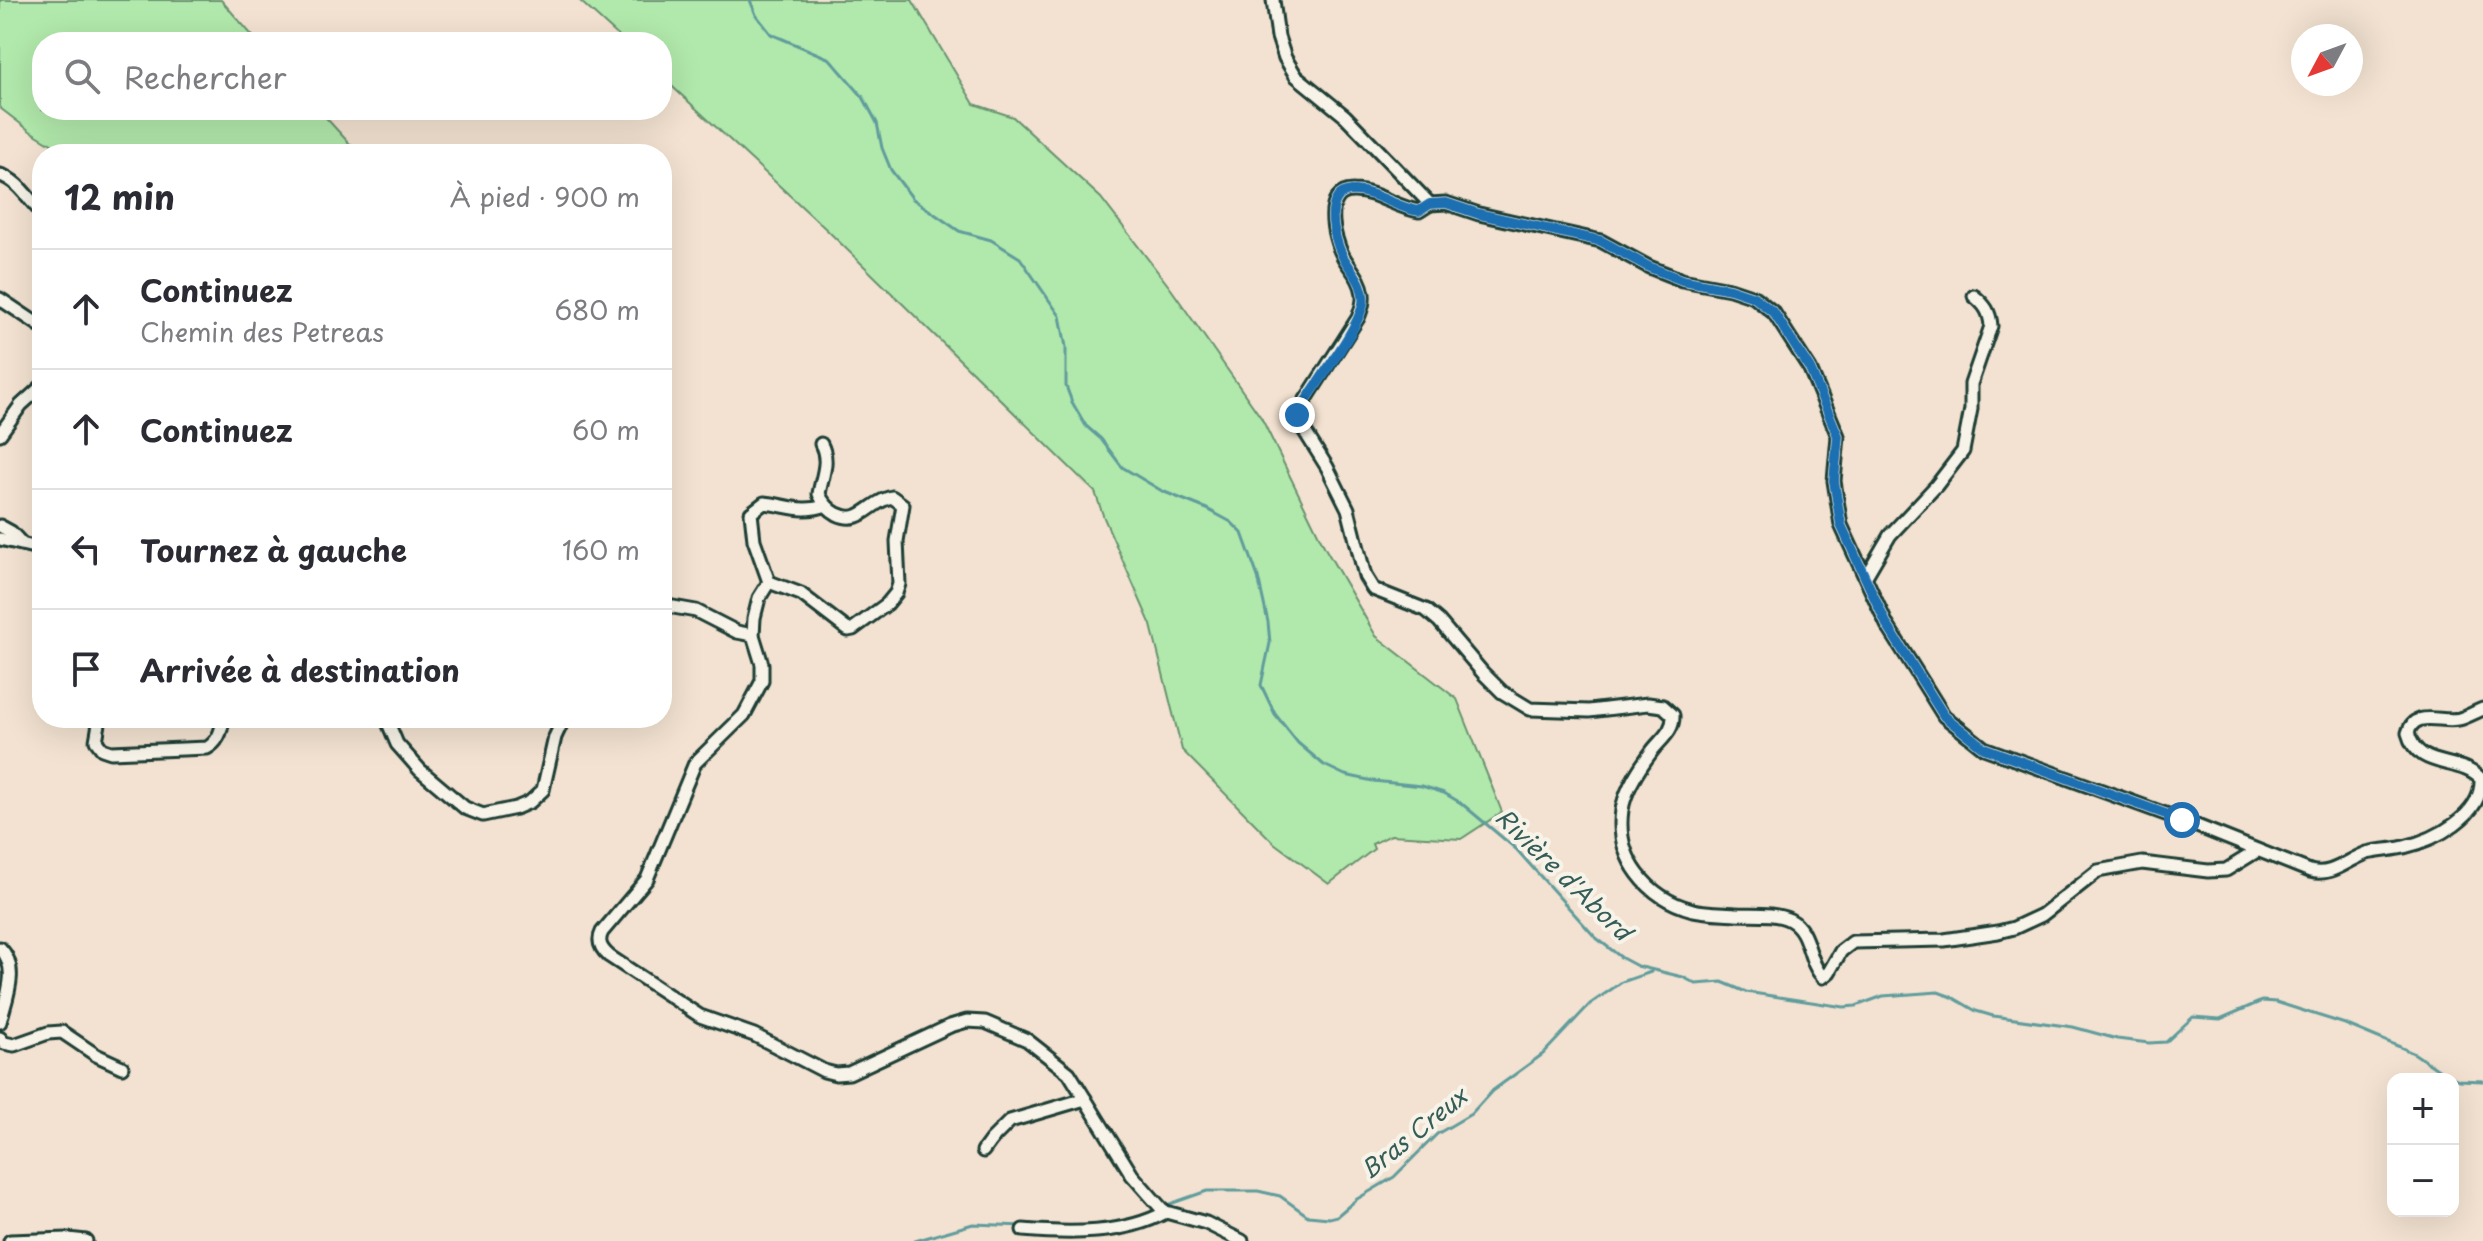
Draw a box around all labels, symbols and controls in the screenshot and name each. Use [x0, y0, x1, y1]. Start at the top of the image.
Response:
north arrow [2291, 24, 2363, 96]
search box [32, 32, 672, 120]
icon: search [60, 54, 104, 98]
text: Rechercher [124, 54, 287, 99]
text: 12 min [64, 170, 175, 222]
text: À pied · 900 m [450, 177, 640, 216]
text: Continuez [140, 267, 293, 312]
icon: ahead [64, 287, 108, 331]
text: 680 m [555, 290, 640, 329]
text: Chemin des Petreas [140, 312, 384, 351]
route end [1279, 397, 1315, 433]
icon: ahead [64, 407, 108, 451]
text: Continuez [140, 407, 293, 452]
text: 60 m [572, 410, 640, 449]
icon: left [64, 527, 108, 571]
text: Tournez à gauche [140, 527, 407, 572]
text: 160 m [562, 530, 640, 569]
icon: arrive [64, 647, 108, 691]
text: Arrivée à destination [140, 647, 460, 692]
water label: Rivière d'Abord [1488, 799, 1643, 951]
route start [2164, 802, 2200, 838]
map controls [2387, 1073, 2459, 1217]
button: + [2387, 1073, 2459, 1145]
water label: Bras Creux [1352, 1077, 1476, 1187]
button: − [2387, 1145, 2459, 1217]

